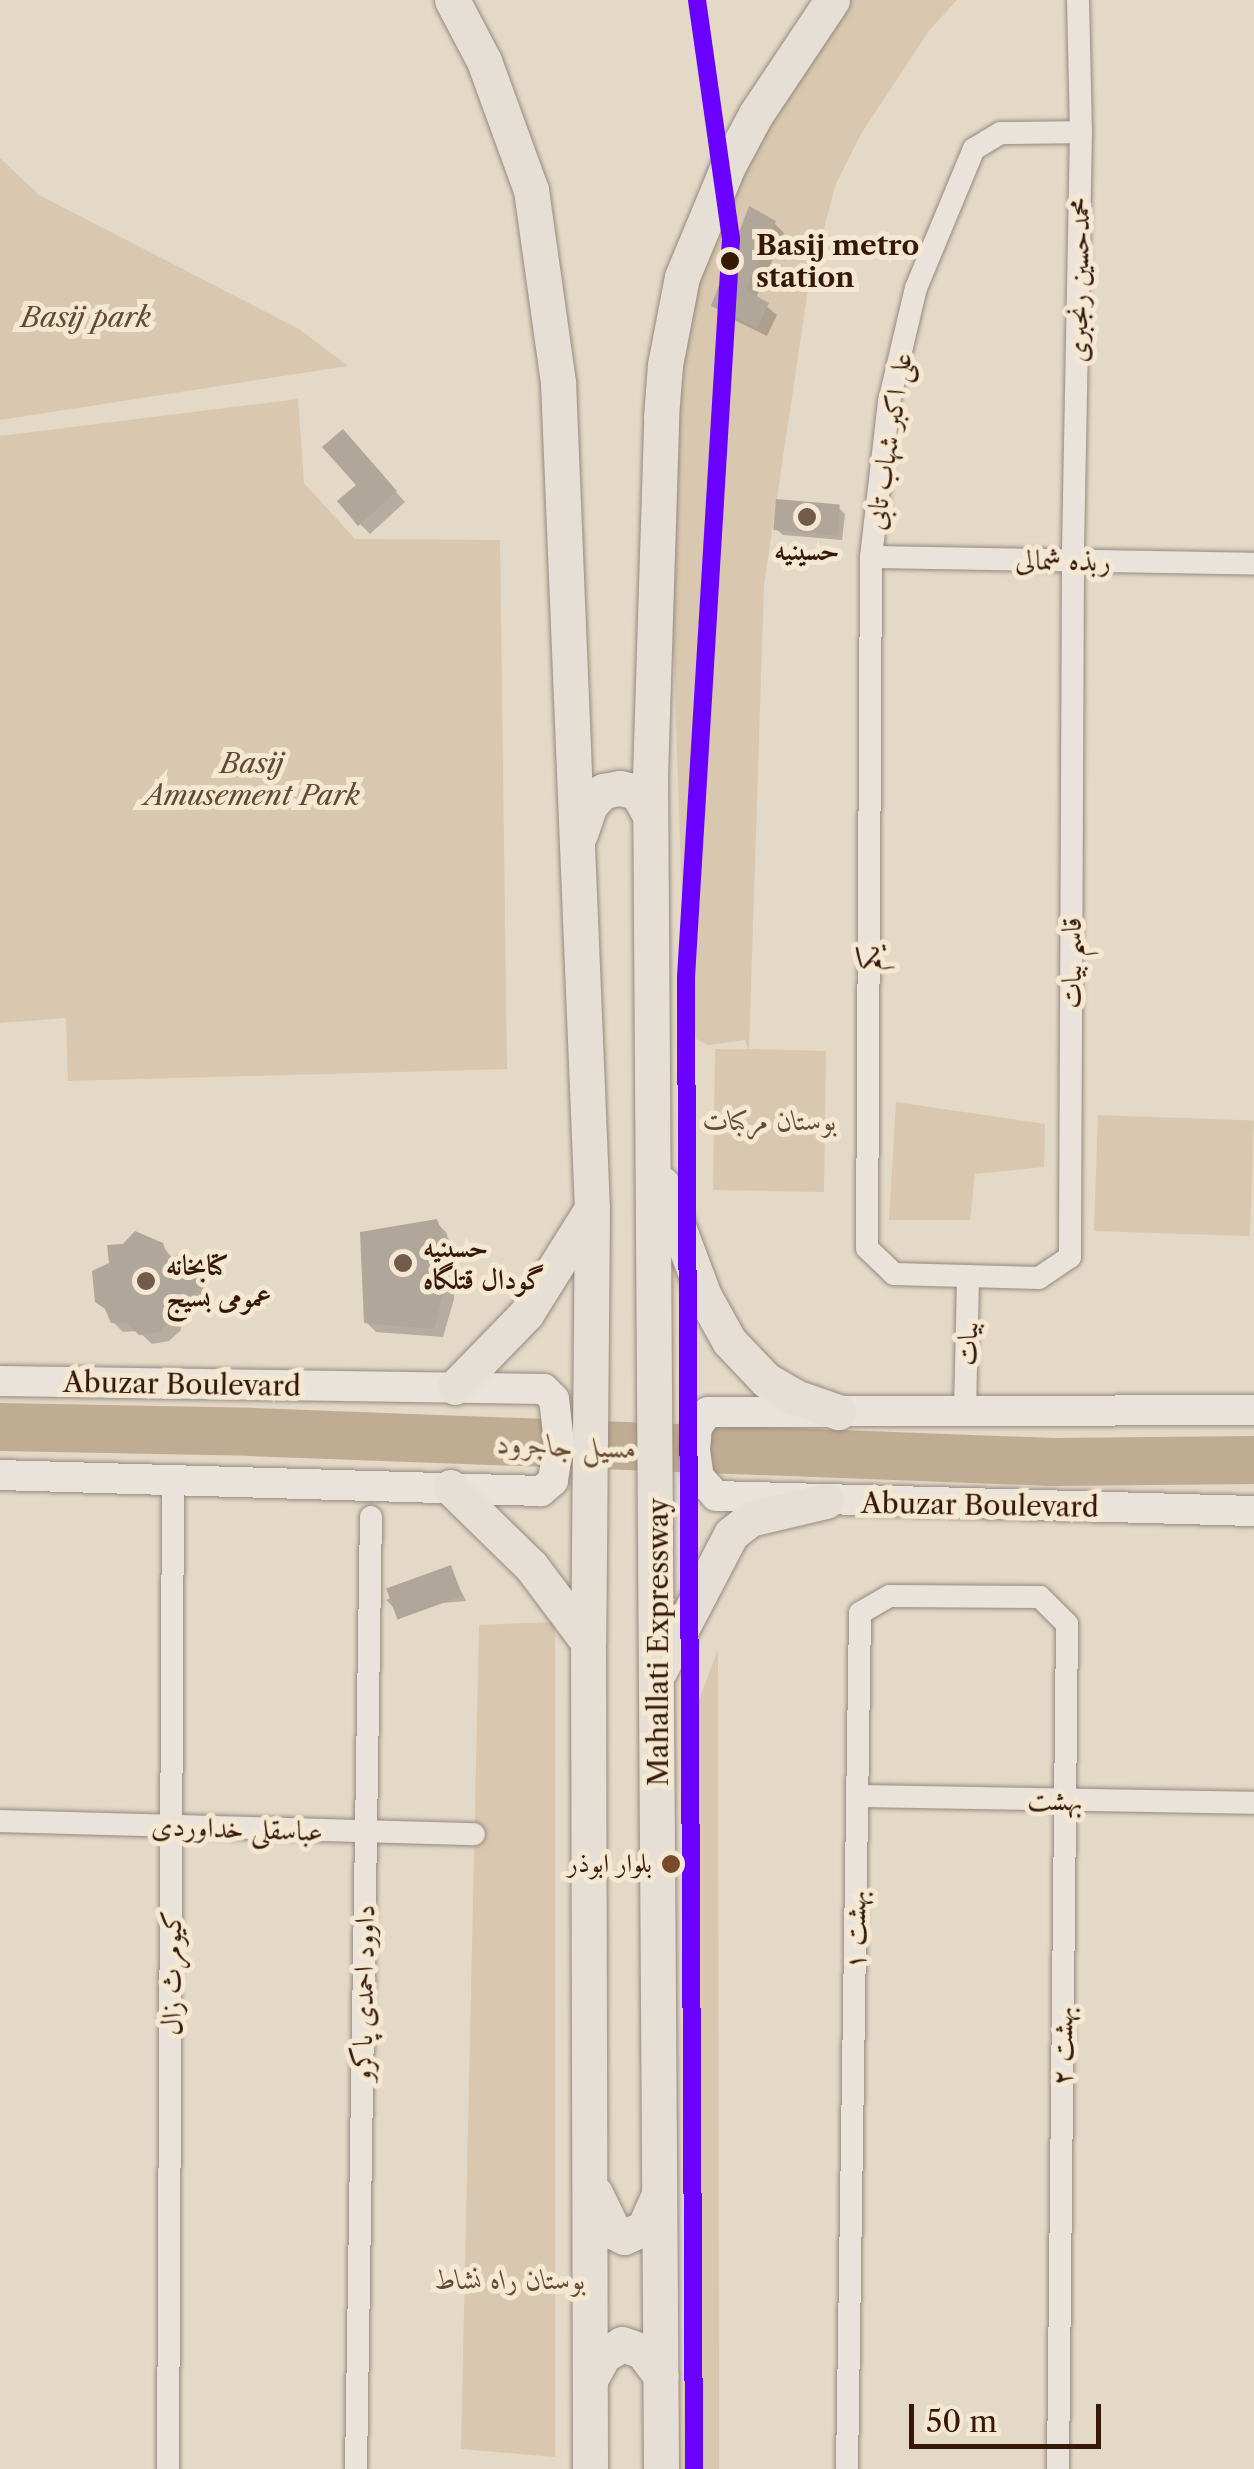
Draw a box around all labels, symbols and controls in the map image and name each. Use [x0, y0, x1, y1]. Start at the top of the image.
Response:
street label: محمدحسین رنجبری [1060, 197, 1096, 363]
place label: Basij metro station [756, 228, 919, 294]
marker: Basij metro station [713, 244, 747, 278]
park label: Basij park [21, 300, 151, 334]
street label: علی اکبر شهاب تابی [857, 350, 919, 532]
marker: حسینیه [796, 506, 818, 528]
place label: حسینیه [774, 533, 840, 567]
street label: ربذه شمالی [1015, 542, 1111, 578]
park label: Basij Amusement Park [144, 746, 360, 812]
street label: قاسم بیات [1054, 917, 1088, 1009]
street label: یکم [852, 946, 886, 970]
park label: بوستان مرکبات [703, 1103, 837, 1137]
place label: حسینیه گودال قتلگاه [423, 1230, 545, 1296]
place label: کتابخانه عمومی بسیج [166, 1248, 271, 1314]
marker: حسینیه گودال قتلگاه [392, 1252, 414, 1274]
marker: کتابخانه عمومی بسیج [135, 1270, 157, 1292]
street label: بیات [950, 1322, 984, 1366]
street label: Abuzar Boulevard [63, 1365, 301, 1403]
water label: مسیل جاجرود [496, 1426, 638, 1466]
street label: Abuzar Boulevard [861, 1486, 1099, 1524]
street label: Mahallati Expressway [641, 1498, 675, 1786]
street label: بهشت [1027, 1783, 1083, 1817]
street label: عباسقلی خداوردی [151, 1808, 323, 1848]
place label: بلوار ابوذر [568, 1848, 652, 1880]
marker: بلوار ابوذر [661, 1854, 681, 1874]
street label: بهشت ۱ [838, 1890, 872, 1970]
street label: داوود احمدی پاکرو [345, 1905, 381, 2081]
street label: کیومرث زال [154, 1910, 188, 2036]
street label: بهشت ۲ [1045, 2006, 1079, 2086]
park label: بوستان راه نشاط [434, 2262, 586, 2296]
scale bar [914, 2384, 1106, 2446]
text: 50 m [926, 2403, 997, 2440]

